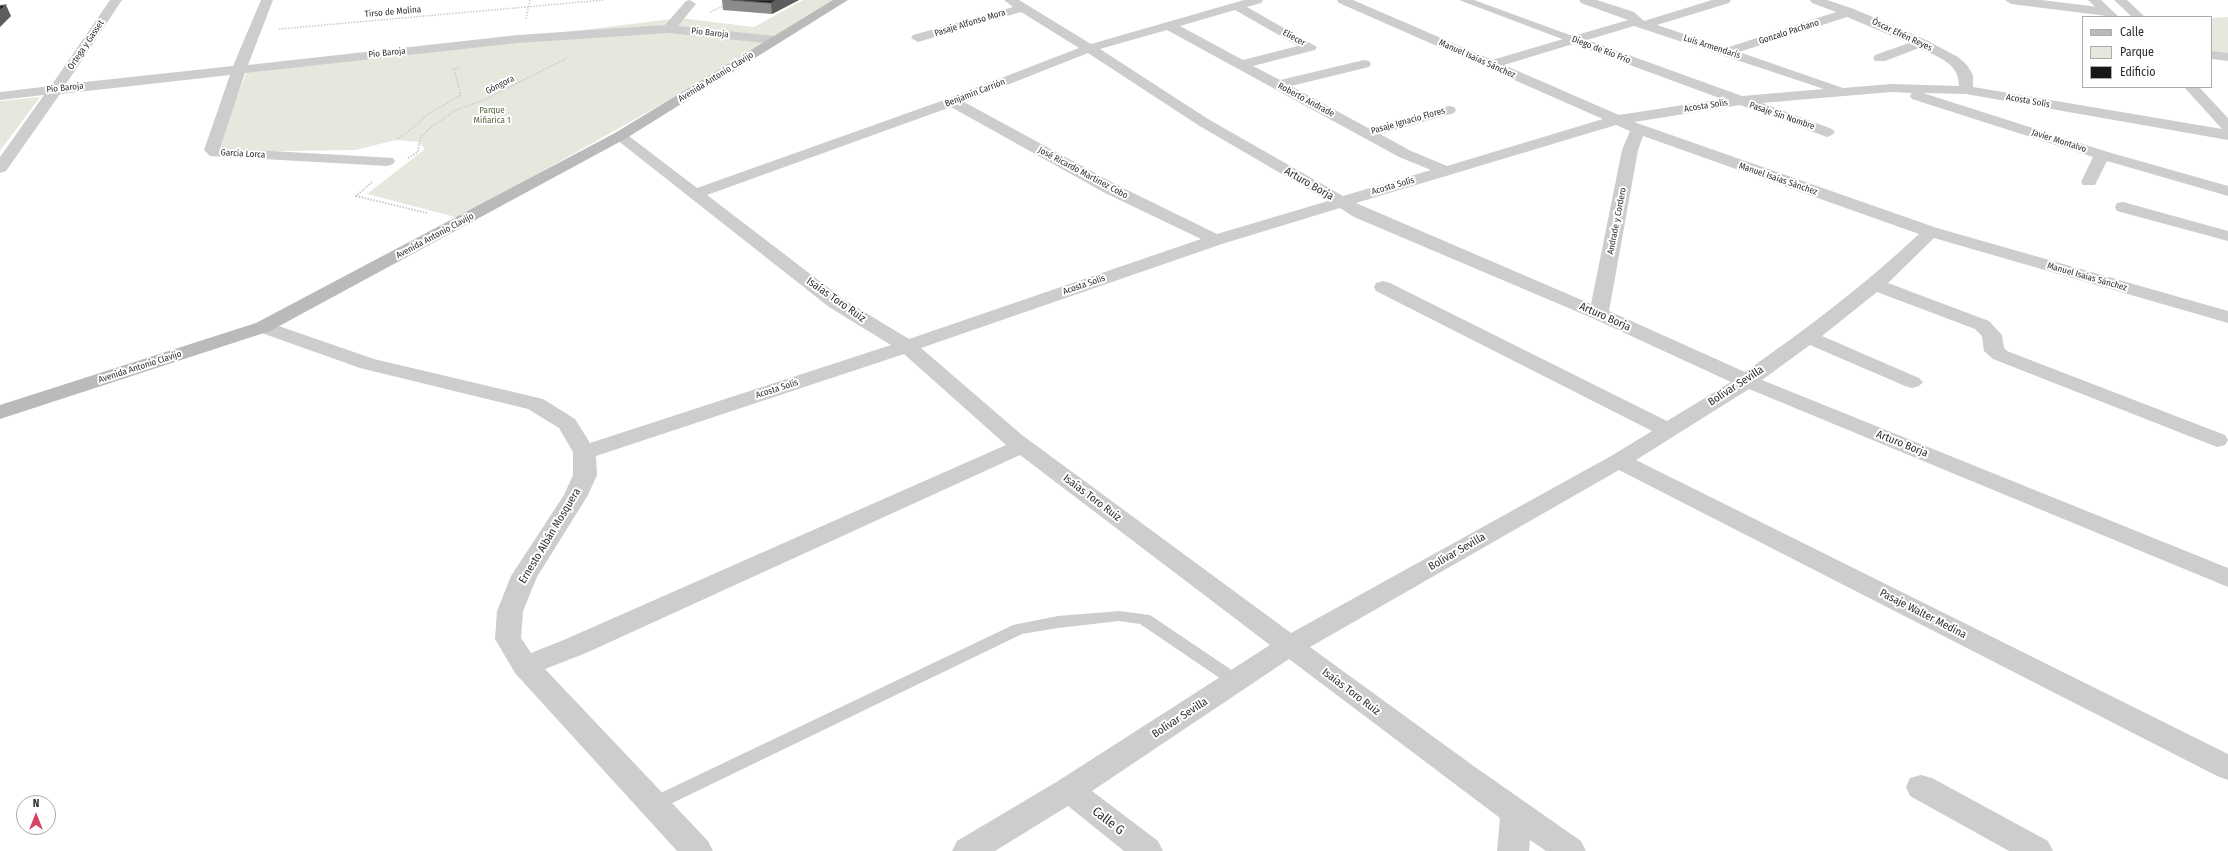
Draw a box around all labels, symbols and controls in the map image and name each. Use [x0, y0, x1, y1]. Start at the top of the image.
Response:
street label: Tirso de Molina [364, 4, 422, 20]
street label: Pasaje Alfonso Mora [933, 7, 1007, 39]
street label: Óscar Efrén Reyes [1870, 16, 1934, 54]
legend [2082, 16, 2212, 88]
street label: Gonzalo Pachano [1758, 17, 1820, 47]
street label: Ortega y Gasset [66, 18, 106, 72]
text: Calle [2120, 25, 2144, 39]
street label: Pío Baroja [691, 26, 729, 40]
street label: Eliecer [1281, 27, 1307, 49]
street label: Luis Armendaris [1682, 33, 1742, 61]
street label: Diego de Río Frío [1570, 34, 1632, 66]
street label: Manuel Isaías Sánchez [1437, 37, 1517, 81]
text: Parque [2120, 45, 2154, 59]
street label: Pío Baroja [368, 46, 406, 60]
street label: Avenida Antonio Clavijo [676, 49, 756, 105]
text: Edificio [2120, 65, 2156, 79]
street label: Góngora [484, 73, 516, 97]
street label: Benjamín Carrión [943, 77, 1007, 109]
street label: Pío Baroja [46, 81, 84, 95]
street label: Roberto Andrade [1276, 81, 1336, 119]
street label: Acosta Solís [2005, 92, 2051, 110]
street label: Acosta Solís [1683, 97, 1729, 115]
street label: Pasaje Sin Nombre [1748, 100, 1816, 132]
park label: Parque Miñarica 1 [473, 105, 511, 126]
street label: Pasaje Ignacio Flores [1370, 105, 1446, 137]
street label: Javier Montalvo [2030, 127, 2088, 155]
street label: José Ricardo Martínez Cobo [1036, 145, 1130, 201]
street label: García Lorca [220, 147, 266, 161]
street label: Manuel Isaías Sánchez [1737, 160, 1819, 198]
street label: Arturo Borja [1282, 165, 1336, 203]
street label: Acosta Solís [1370, 175, 1416, 197]
street label: Andrade y Cordero [1605, 187, 1629, 255]
street label: Avenida Antonio Clavijo [394, 211, 476, 261]
street label: Manuel Isaías Sánchez [2046, 260, 2128, 294]
street label: Acosta Solís [1061, 273, 1107, 297]
street label: Isaías Toro Ruiz [804, 275, 868, 325]
street label: Arturo Borja [1577, 300, 1633, 334]
street label: Avenida Antonio Clavijo [97, 348, 183, 386]
street label: Bolívar Sevilla [1706, 363, 1766, 409]
street label: Acosta Solís [754, 377, 800, 401]
street label: Arturo Borja [1874, 428, 1930, 460]
street label: Isaías Toro Ruiz [1060, 472, 1124, 524]
street label: Ernesto Albán Mosquera [516, 486, 584, 586]
street label: Bolívar Sevilla [1426, 530, 1488, 574]
street label: Pasaje Walter Medina [1877, 586, 1969, 642]
street label: Isaías Toro Ruiz [1319, 666, 1383, 718]
street label: Bolívar Sevilla [1150, 695, 1210, 741]
north arrow [16, 795, 56, 835]
text: N [33, 797, 39, 810]
street label: Calle G [1089, 804, 1127, 838]

